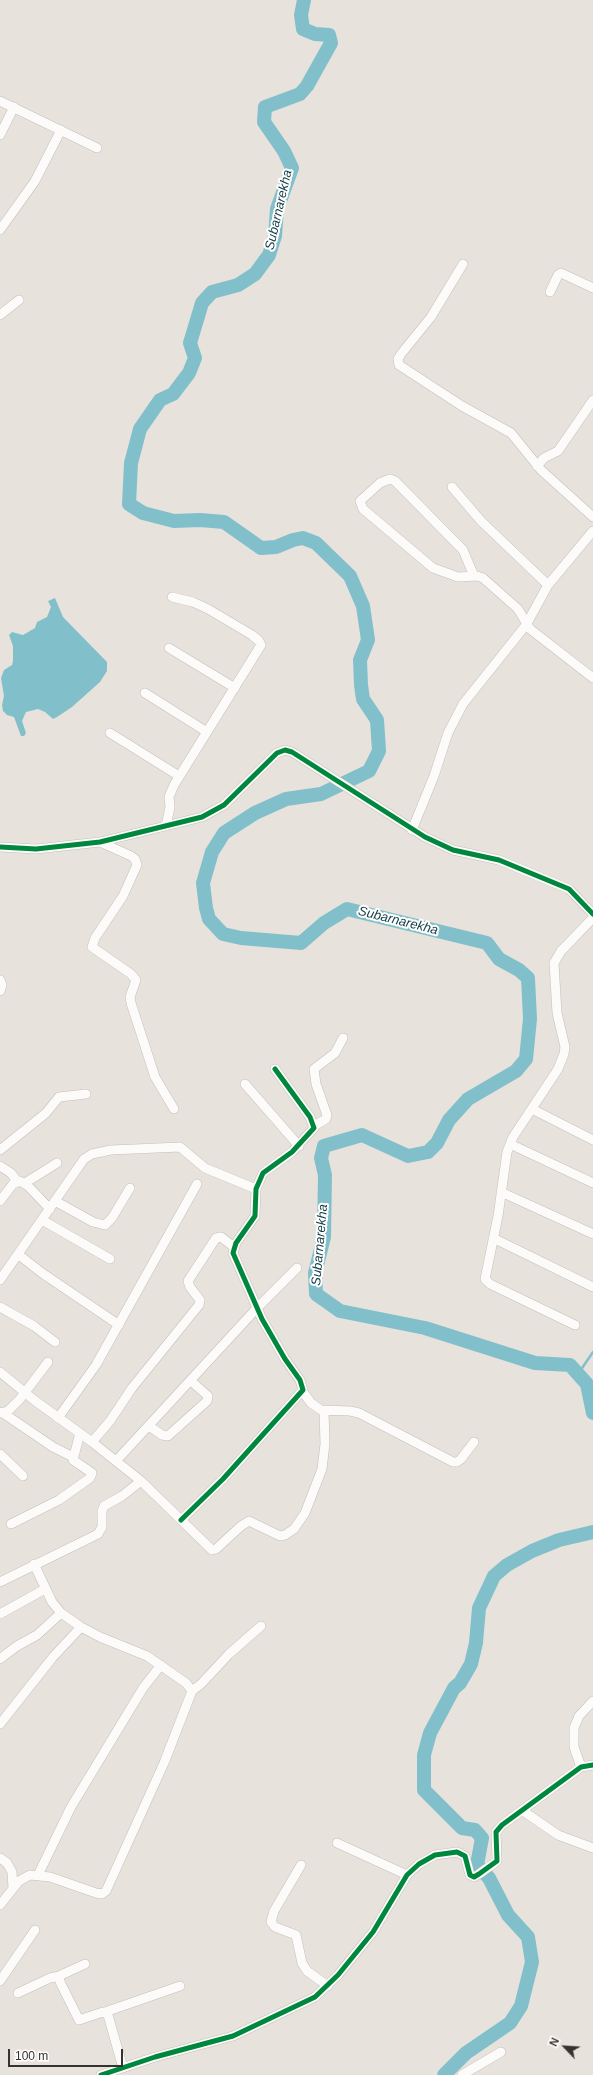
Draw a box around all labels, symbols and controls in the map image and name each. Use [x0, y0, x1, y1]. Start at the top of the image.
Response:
water label: Subarnarekha [262, 168, 296, 252]
water label: Subarnarekha [356, 904, 440, 938]
water label: Subarnarekha [309, 1204, 331, 1286]
north arrow [545, 2027, 585, 2067]
text: N [547, 2036, 561, 2048]
scale bar [10, 2041, 125, 2067]
text: 100 m [15, 2049, 48, 2063]

